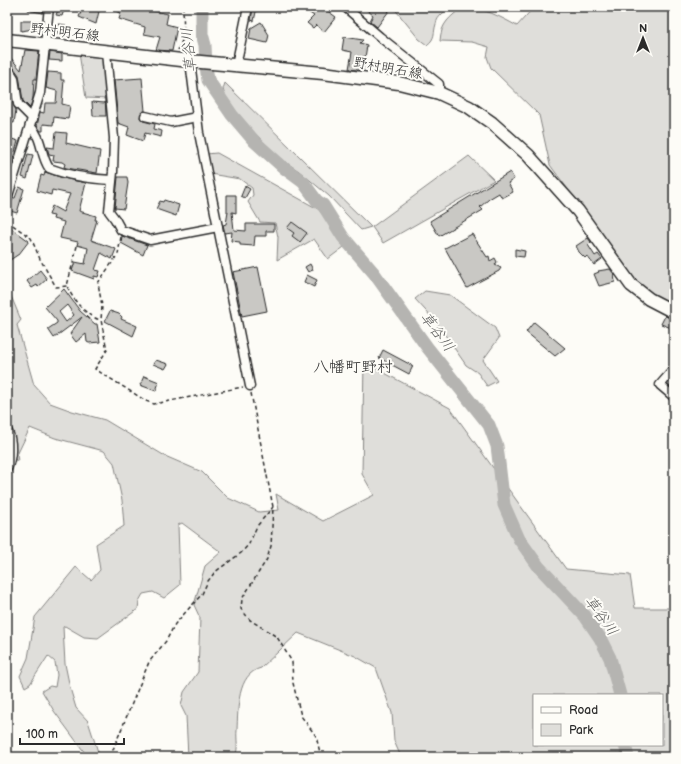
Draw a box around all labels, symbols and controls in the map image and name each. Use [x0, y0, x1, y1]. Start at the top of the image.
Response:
north arrow [623, 18, 663, 58]
street label: 野村明石線 [29, 19, 101, 45]
text: N [639, 22, 647, 35]
water label: 草谷川 [177, 27, 201, 73]
street label: 野村明石線 [352, 54, 424, 82]
water label: 草谷川 [416, 308, 458, 356]
district label: 八幡町野村 [313, 358, 393, 377]
water label: 草谷川 [580, 592, 622, 640]
legend [533, 694, 663, 746]
text: Road [569, 703, 598, 718]
scale bar [20, 720, 124, 746]
text: Park [569, 723, 593, 738]
text: 100 m [26, 727, 58, 742]

